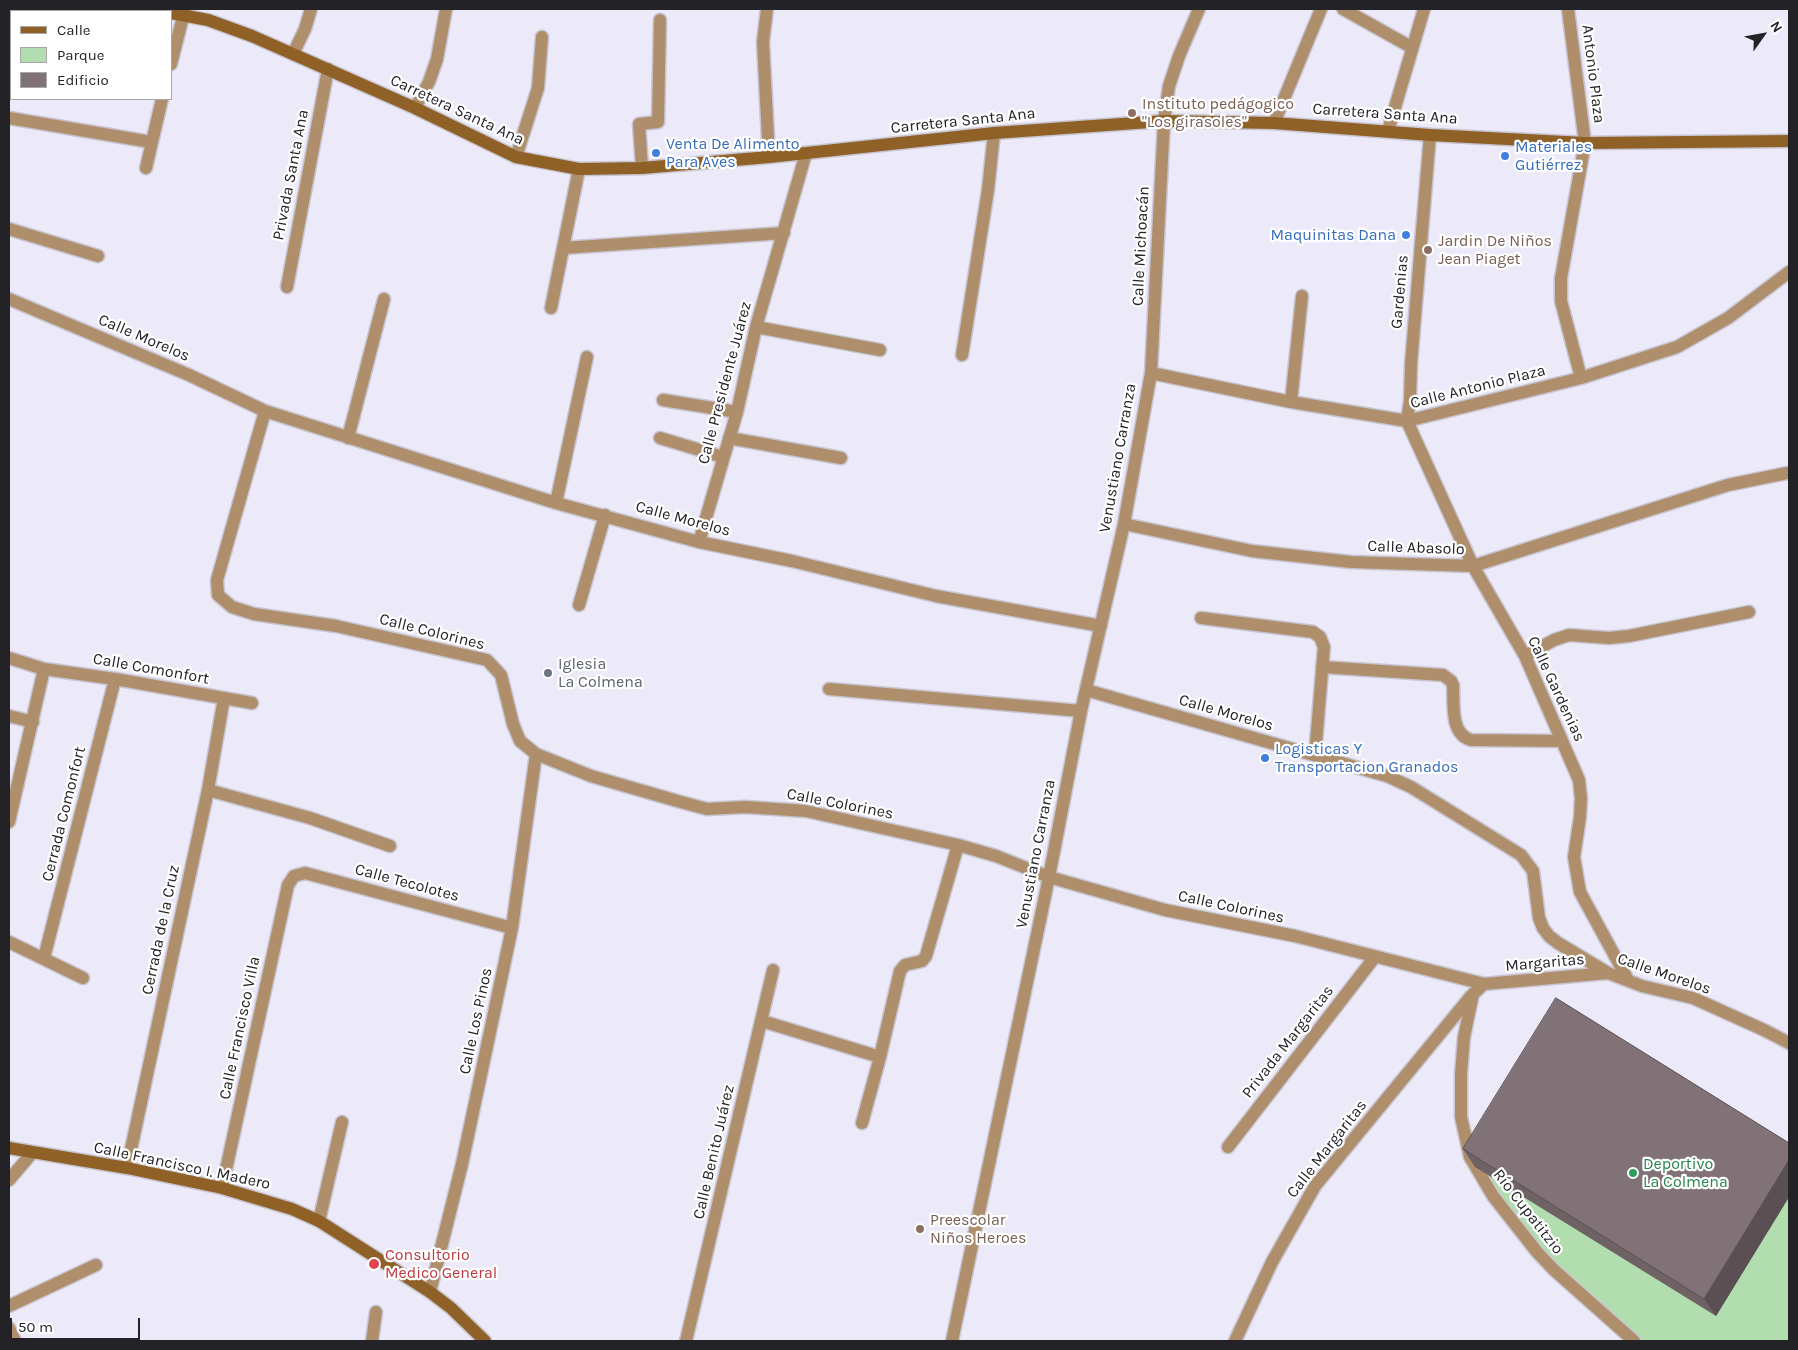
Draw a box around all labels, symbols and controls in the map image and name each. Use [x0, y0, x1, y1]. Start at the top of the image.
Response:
legend [10, 10, 172, 100]
north arrow [1738, 10, 1788, 60]
text: N [1766, 18, 1786, 36]
text: Calle [57, 21, 91, 39]
street label: Antonio Plaza [1577, 24, 1609, 124]
text: Parque [57, 46, 105, 64]
text: Edificio [57, 71, 109, 89]
street label: Carretera Santa Ana [387, 71, 527, 149]
place label: Instituto pedágogico "Los girasoles" [1142, 94, 1294, 132]
street label: Carretera Santa Ana [1312, 99, 1458, 129]
street label: Carretera Santa Ana [890, 104, 1036, 138]
marker: Instituto pedágogico "Los girasoles" [1126, 107, 1138, 119]
street label: Privada Santa Ana [269, 108, 313, 242]
place label: Venta De Alimento Para Aves [666, 134, 800, 172]
place label: Materiales Gutiérrez [1515, 137, 1592, 175]
marker: Venta De Alimento Para Aves [650, 147, 662, 159]
marker: Materiales Gutiérrez [1499, 150, 1511, 162]
street label: Calle Michoacán [1128, 186, 1154, 306]
place label: Maquinitas Dana [1271, 225, 1396, 245]
marker: Maquinitas Dana [1400, 229, 1412, 241]
place label: Jardin De Niños Jean Piaget [1438, 231, 1552, 269]
marker: Jardin De Niños Jean Piaget [1422, 244, 1434, 256]
street label: Gardenias [1387, 254, 1413, 330]
street label: Calle Presidente Juárez [694, 300, 756, 466]
street label: Calle Morelos [95, 310, 193, 366]
street label: Calle Antonio Plaza [1408, 361, 1548, 413]
street label: Venustiano Carranza [1095, 382, 1141, 534]
street label: Calle Morelos [633, 497, 733, 541]
street label: Calle Abasolo [1367, 537, 1465, 559]
street label: Calle Colorines [377, 610, 487, 654]
street label: Calle Gardenias [1523, 633, 1589, 745]
street label: Calle Comonfort [91, 649, 211, 689]
place label: Iglesia La Colmena [558, 654, 643, 692]
marker: Iglesia La Colmena [542, 667, 554, 679]
street label: Calle Morelos [1176, 690, 1276, 736]
place label: Logisticas Y Transportacion Granados [1275, 739, 1458, 777]
street label: Cerrada Comonfort [38, 745, 90, 883]
marker: Logisticas Y Transportacion Granados [1259, 752, 1271, 764]
street label: Venustiano Carranza [1012, 778, 1060, 930]
street label: Calle Colorines [785, 784, 895, 824]
street label: Calle Tecolotes [353, 860, 461, 906]
street label: Cerrada de la Cruz [138, 863, 184, 997]
street label: Calle Colorines [1176, 886, 1286, 928]
street label: Calle Morelos [1615, 949, 1713, 999]
street label: Margaritas [1505, 950, 1585, 976]
street label: Calle Francisco Villa [215, 955, 265, 1101]
street label: Calle Los Pinos [455, 966, 497, 1076]
street label: Privada Margaritas [1238, 982, 1338, 1102]
street label: Calle Benito Juárez [689, 1083, 739, 1221]
street label: Calle Margaritas [1283, 1096, 1371, 1202]
street label: Calle Francisco I. Madero [92, 1138, 272, 1194]
place label: Deportivo La Colmena [1643, 1154, 1728, 1192]
street label: Río Cupatitzio [1489, 1166, 1567, 1258]
marker: Deportivo La Colmena [1627, 1167, 1639, 1179]
place label: Preescolar Niños Heroes [930, 1210, 1026, 1248]
marker: Preescolar Niños Heroes [914, 1223, 926, 1235]
place label: Consultorio Medico General [385, 1245, 497, 1283]
marker: Consultorio Medico General [367, 1257, 381, 1271]
scale bar [12, 1308, 142, 1340]
text: 50 m [18, 1318, 53, 1336]

